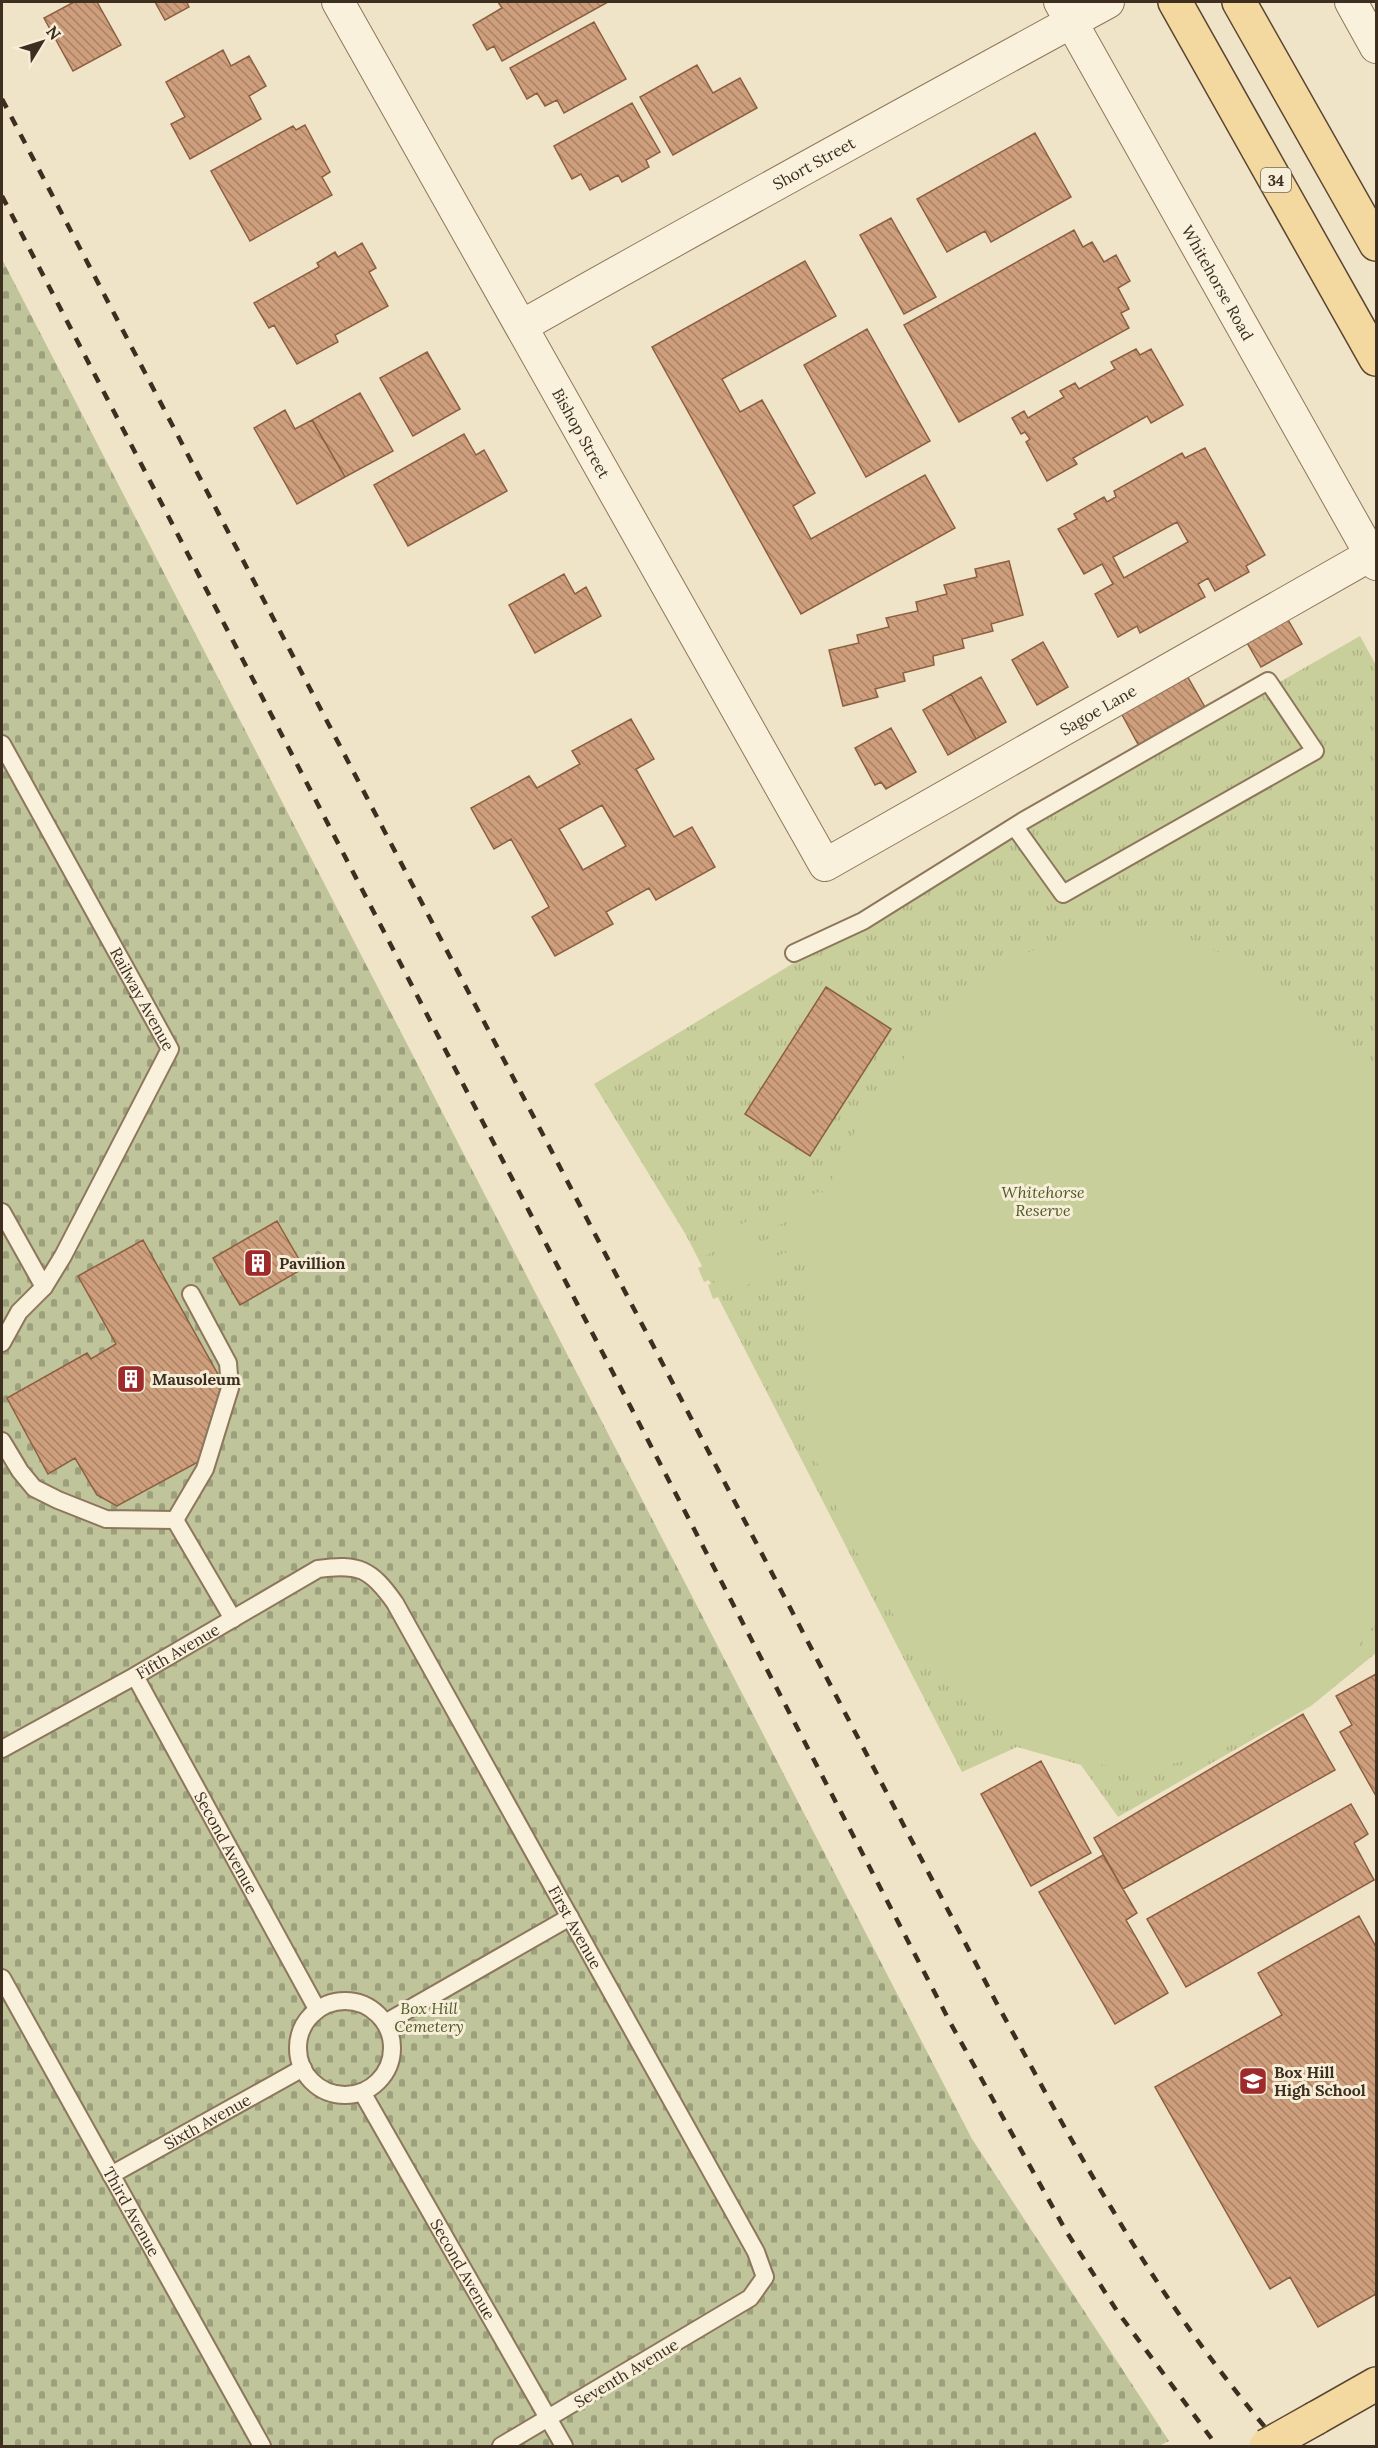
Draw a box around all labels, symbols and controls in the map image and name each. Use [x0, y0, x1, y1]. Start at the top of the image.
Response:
north arrow [12, 12, 72, 72]
text: N [42, 22, 66, 44]
street label: Short Street [769, 132, 859, 194]
road number: 34 [1261, 168, 1291, 192]
street label: Whitehorse Road [1178, 222, 1258, 344]
street label: Bishop Street [548, 385, 615, 482]
street label: Sagoe Lane [1056, 680, 1140, 739]
street label: Railway Avenue [106, 944, 179, 1054]
park label: Whitehorse Reserve [1001, 1182, 1085, 1220]
building icon: Pavillion [242, 1247, 274, 1279]
place label: Pavillion [279, 1253, 346, 1273]
building icon: Mausoleum [115, 1363, 147, 1395]
place label: Mausoleum [152, 1369, 241, 1389]
street label: Fifth Avenue [132, 1619, 223, 1683]
street label: Second Avenue [190, 1788, 262, 1898]
street label: First Avenue [544, 1882, 607, 1973]
park label: Box Hill Cemetery [394, 1998, 464, 2036]
place label: Box Hill High School [1274, 2062, 1366, 2100]
school or university icon: Box Hill High School [1237, 2065, 1269, 2097]
street label: Sixth Avenue [160, 2089, 254, 2154]
street label: Third Avenue [99, 2163, 165, 2260]
street label: Second Avenue [426, 2215, 500, 2324]
street label: Seventh Avenue [570, 2334, 682, 2412]

